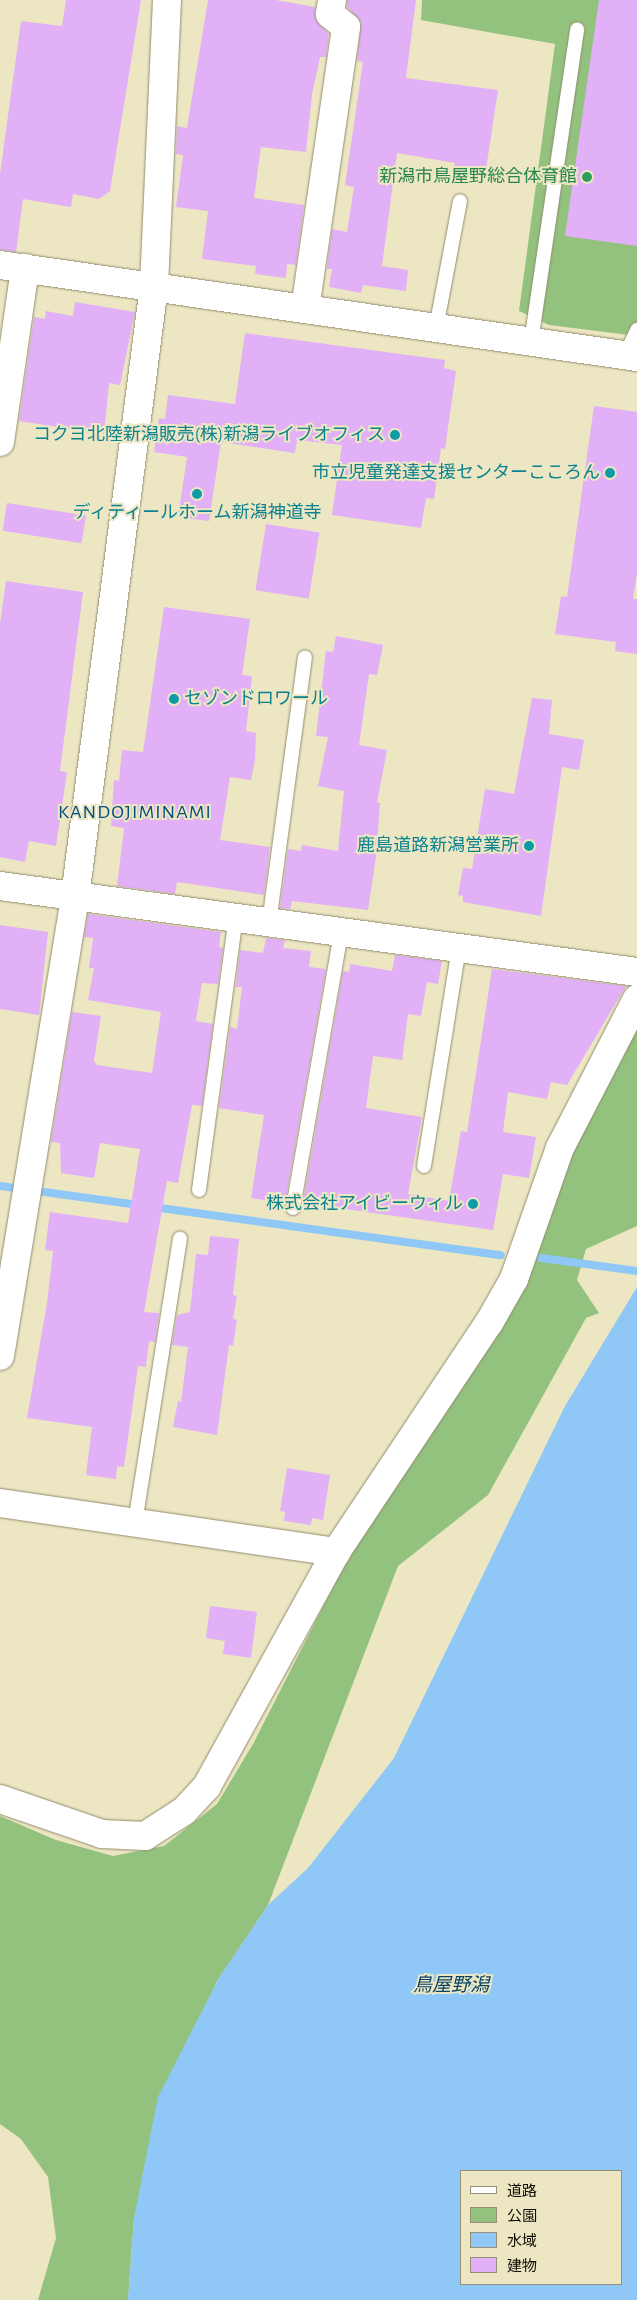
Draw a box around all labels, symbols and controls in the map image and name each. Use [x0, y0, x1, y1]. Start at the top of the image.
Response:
place label: 新潟市鳥屋野総合体育館 [379, 166, 577, 188]
marker: 新潟市鳥屋野総合体育館 [581, 171, 593, 183]
place label: コクヨ北陸新潟販売(株)新潟ライブオフィス [32, 424, 385, 446]
marker: コクヨ北陸新潟販売(株)新潟ライブオフィス [389, 429, 401, 441]
place label: 市立児童発達支援センターこころん [312, 462, 600, 484]
marker: 市立児童発達支援センターこころん [604, 467, 616, 479]
marker: ディティールホーム新潟神道寺 [191, 488, 203, 500]
place label: ディティールホーム新潟神道寺 [71, 502, 323, 524]
place label: セゾンドロワール [184, 688, 328, 710]
marker: セゾンドロワール [168, 693, 180, 705]
district label: KANDOJIMINAMI [56, 800, 214, 824]
place label: 鹿島道路新潟営業所 [357, 835, 519, 857]
marker: 鹿島道路新潟営業所 [523, 840, 535, 852]
place label: 株式会社アイビーウィル [265, 1193, 463, 1215]
marker: 株式会社アイビーウィル [467, 1198, 479, 1210]
water label: 鳥屋野潟 [413, 1975, 489, 1997]
legend [460, 2170, 622, 2285]
text: 道路 [507, 2184, 537, 2199]
text: 公園 [507, 2209, 537, 2224]
text: 水域 [507, 2234, 537, 2249]
text: 建物 [507, 2259, 537, 2274]

